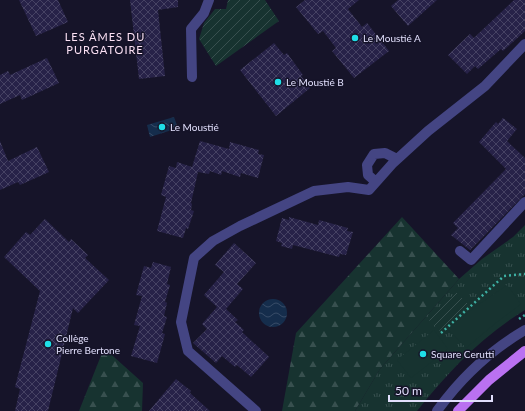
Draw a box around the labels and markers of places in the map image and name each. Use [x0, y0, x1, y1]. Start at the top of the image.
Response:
place label: Le Moustié A [363, 32, 421, 44]
marker: Le Moustié A [350, 33, 360, 43]
place label: Le Moustié B [286, 76, 344, 88]
marker: Le Moustié B [273, 77, 283, 87]
place label: Le Moustié [170, 121, 219, 133]
marker: Le Moustié [157, 122, 167, 132]
place label: Collège Pierre Bertone [56, 332, 120, 356]
marker: Collège Pierre Bertone [43, 339, 53, 349]
place label: Square Cerutti [431, 348, 494, 360]
marker: Square Cerutti [418, 349, 428, 359]

